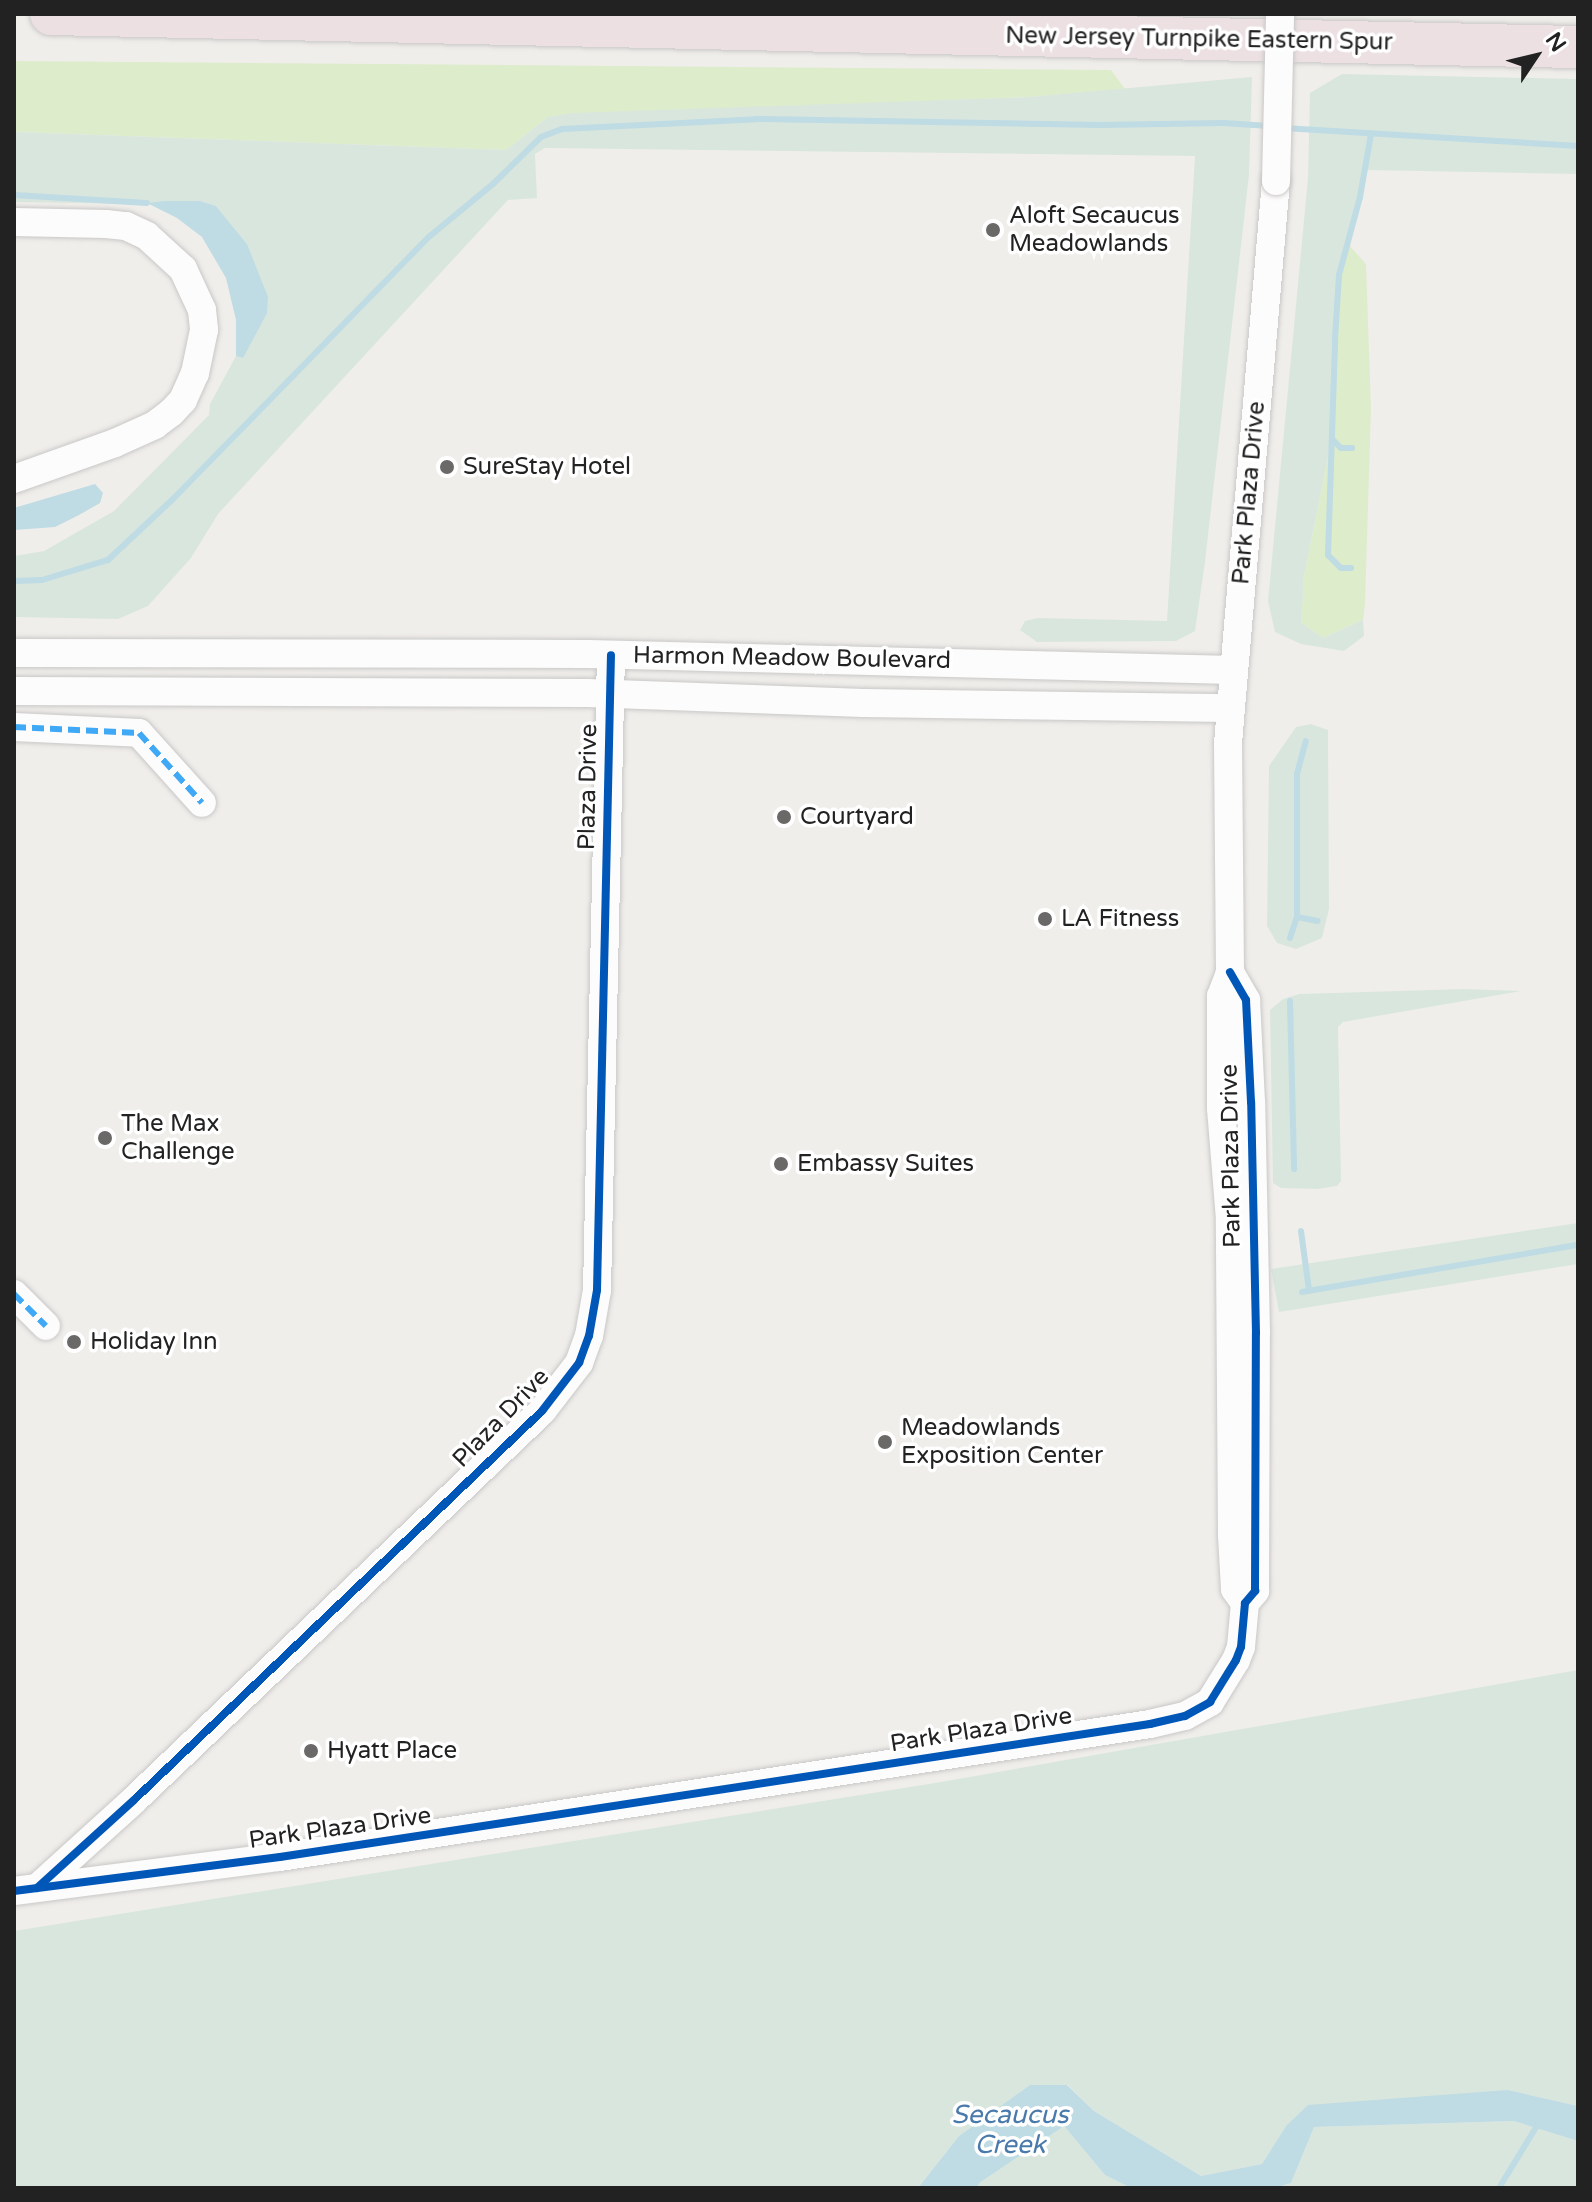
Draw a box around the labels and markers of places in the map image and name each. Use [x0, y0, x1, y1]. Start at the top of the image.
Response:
place label: Aloft Secaucus Meadowlands [1009, 202, 1180, 258]
marker: Aloft Secaucus Meadowlands [984, 221, 1002, 239]
place label: SureStay Hotel [463, 453, 631, 481]
marker: SureStay Hotel [438, 458, 456, 476]
place label: Courtyard [800, 803, 914, 831]
marker: Courtyard [775, 808, 793, 826]
place label: LA Fitness [1061, 905, 1179, 933]
marker: LA Fitness [1036, 910, 1054, 928]
place label: The Max Challenge [121, 1110, 235, 1166]
marker: The Max Challenge [96, 1129, 114, 1147]
place label: Embassy Suites [797, 1150, 974, 1178]
marker: Embassy Suites [772, 1155, 790, 1173]
place label: Holiday Inn [90, 1328, 218, 1356]
marker: Holiday Inn [65, 1333, 83, 1351]
place label: Meadowlands Exposition Center [901, 1414, 1103, 1470]
marker: Meadowlands Exposition Center [876, 1433, 894, 1451]
place label: Hyatt Place [327, 1737, 457, 1765]
marker: Hyatt Place [302, 1742, 320, 1760]

